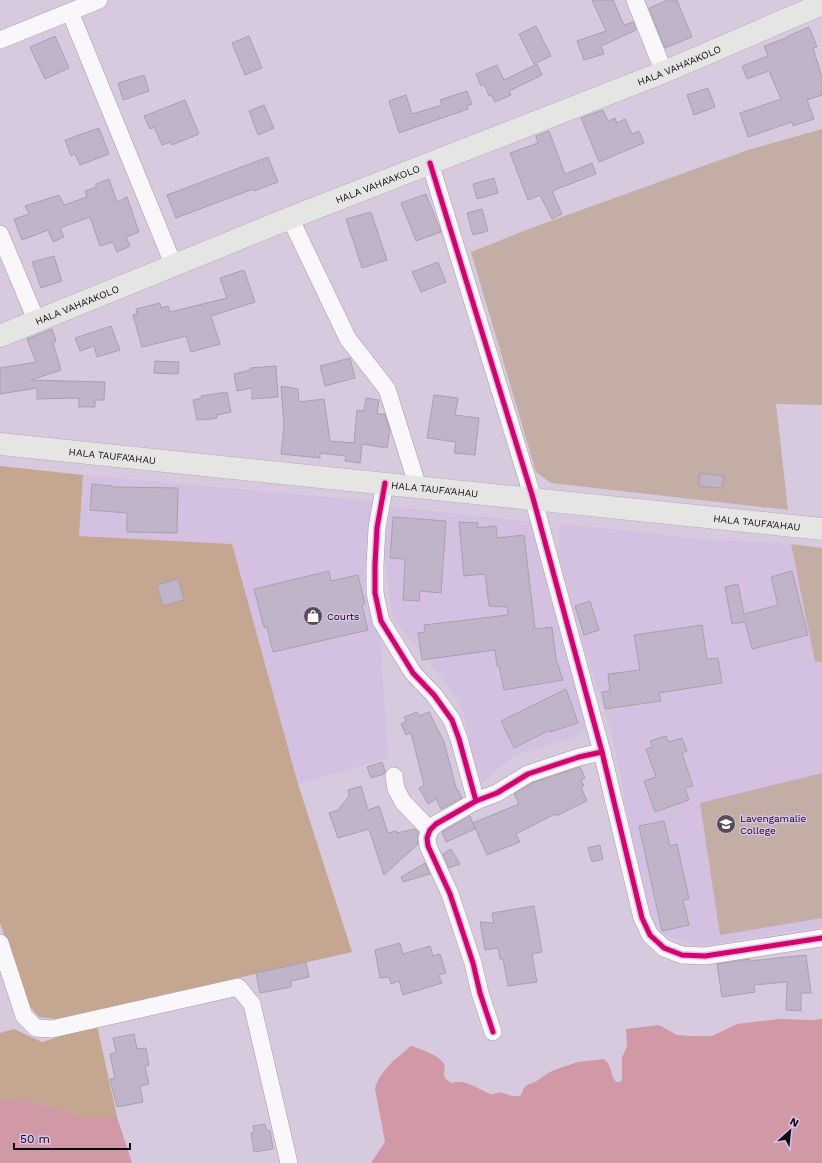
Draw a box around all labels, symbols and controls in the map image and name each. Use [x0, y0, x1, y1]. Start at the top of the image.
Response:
street label: HALA VAHA'AKOLO [636, 43, 723, 88]
street label: HALA VAHA'AKOLO [334, 163, 421, 206]
street label: HALA VAHA'AKOLO [34, 283, 121, 327]
street label: HALA TAUFA'AHAU [68, 446, 157, 466]
street label: HALA TAUFA'AHAU [390, 479, 479, 499]
street label: HALA TAUFA'AHAU [713, 513, 801, 533]
shop icon: Courts [302, 605, 324, 627]
place label: Courts [327, 611, 359, 622]
school or university icon: Lavengamalie College [715, 813, 737, 835]
place label: Lavengamalie College [740, 813, 807, 836]
north arrow [770, 1111, 810, 1151]
text: N [788, 1115, 801, 1130]
scale bar [14, 1125, 130, 1151]
text: 50 m [20, 1132, 50, 1146]

